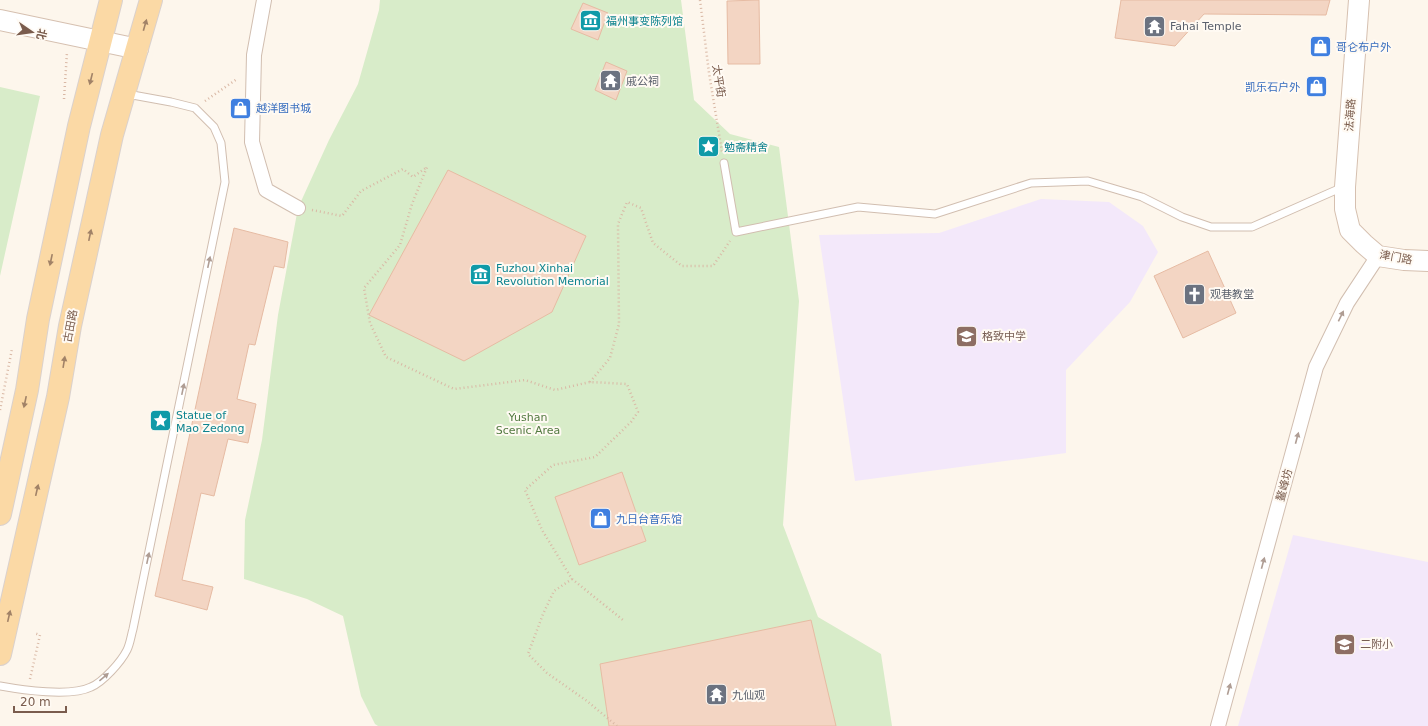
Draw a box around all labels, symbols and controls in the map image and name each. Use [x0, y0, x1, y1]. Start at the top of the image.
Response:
museum icon: 福州事变陈列馆 [577, 8, 603, 34]
north arrow [12, 12, 52, 52]
temple icon: Fahai Temple [1142, 13, 1168, 39]
place label: 福州事变陈列馆 [606, 15, 683, 28]
one-way arrow [142, 18, 148, 30]
place label: Fahai Temple [1170, 20, 1242, 33]
text: 北 [34, 27, 49, 41]
shop icon: 哥仑布户外 [1308, 34, 1334, 60]
place label: 哥仑布户外 [1336, 41, 1391, 54]
street label: 太平街 [710, 64, 728, 98]
temple icon: 戚公祠 [598, 68, 624, 94]
one-way arrow [88, 73, 94, 85]
shop icon: 凯乐石户外 [1303, 74, 1329, 100]
place label: 戚公祠 [626, 75, 659, 88]
place label: 凯乐石户外 [1245, 81, 1300, 94]
shop icon: 越洋图书城 [227, 95, 253, 121]
street label: 法海路 [1343, 98, 1358, 132]
place label: 越洋图书城 [256, 102, 311, 115]
place icon: 勉斋精舍 [696, 134, 722, 160]
place label: 勉斋精舍 [724, 141, 768, 154]
one-way arrow [87, 229, 93, 241]
street label: 津门路 [1379, 248, 1413, 267]
one-way arrow [47, 254, 53, 267]
one-way arrow [206, 256, 212, 268]
museum icon: Fuzhou Xinhai Revolution Memorial [467, 261, 493, 287]
place label: Fuzhou Xinhai Revolution Memorial [496, 262, 609, 288]
church icon: 观巷教堂 [1182, 281, 1208, 307]
place label: 观巷教堂 [1210, 288, 1254, 301]
street label: 古田路 [61, 309, 80, 344]
one-way arrow [1338, 310, 1344, 322]
school or university icon: 格致中学 [953, 323, 979, 349]
place label: 格致中学 [982, 330, 1026, 343]
one-way arrow [61, 356, 67, 369]
one-way arrow [180, 383, 186, 395]
one-way arrow [21, 396, 27, 408]
place icon: Statue of Mao Zedong [148, 408, 174, 434]
place label: Statue of Mao Zedong [176, 409, 244, 435]
park label: Yushan Scenic Area [496, 411, 560, 437]
one-way arrow [1294, 431, 1300, 443]
street label: 鳌峰坊 [1274, 468, 1295, 503]
one-way arrow [35, 483, 41, 496]
shop icon: 九日台音乐馆 [587, 506, 613, 532]
place label: 九日台音乐馆 [616, 513, 682, 526]
one-way arrow [145, 551, 151, 564]
one-way arrow [1260, 557, 1266, 569]
one-way arrow [6, 610, 12, 623]
school or university icon: 二附小 [1332, 631, 1358, 657]
place label: 二附小 [1360, 638, 1393, 651]
one-way arrow [99, 672, 110, 681]
temple icon: 九仙观 [703, 682, 729, 708]
one-way arrow [1227, 682, 1233, 695]
scale bar [14, 688, 66, 714]
place label: 九仙观 [732, 689, 765, 702]
text: 20 m [20, 695, 51, 709]

